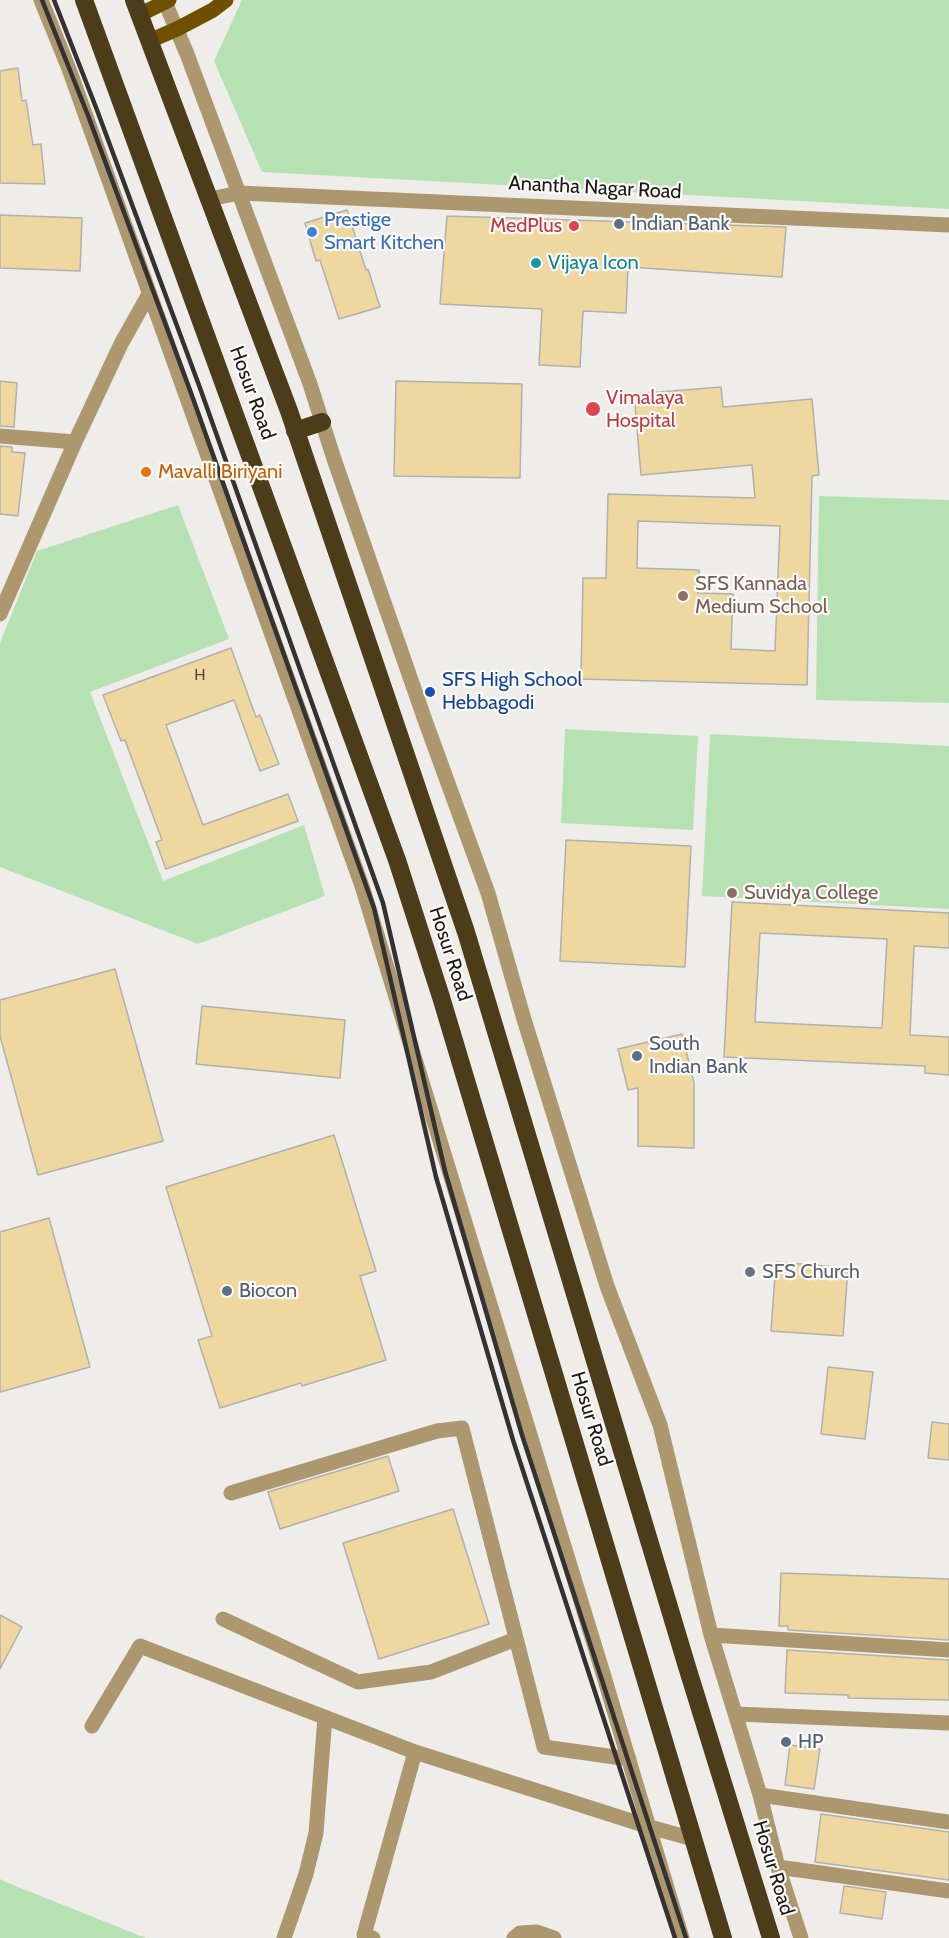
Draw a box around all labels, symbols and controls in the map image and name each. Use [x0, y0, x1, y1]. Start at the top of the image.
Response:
street label: Anantha Nagar Road [508, 171, 682, 205]
place label: Prestige Smart Kitchen [324, 208, 444, 255]
place label: Indian Bank [631, 212, 729, 236]
place label: MedPlus [490, 214, 562, 238]
marker: Indian Bank [612, 217, 626, 231]
marker: MedPlus [567, 219, 581, 233]
marker: Prestige Smart Kitchen [305, 225, 319, 239]
place label: Vijaya Icon [548, 251, 639, 275]
marker: Vijaya Icon [529, 256, 543, 270]
street label: Hosur Road [224, 343, 280, 443]
place label: Vimalaya Hospital [606, 386, 684, 433]
marker: Vimalaya Hospital [584, 400, 602, 418]
place label: Mavalli Biriyani [158, 460, 282, 484]
marker: Mavalli Biriyani [139, 465, 153, 479]
place label: SFS Kannada Medium School [695, 572, 827, 619]
marker: SFS Kannada Medium School [676, 589, 690, 603]
house number: H [194, 665, 206, 685]
place label: SFS High School Hebbagodi [442, 668, 582, 715]
marker: SFS High School Hebbagodi [423, 685, 437, 699]
place label: Suvidya College [744, 881, 878, 905]
marker: Suvidya College [725, 886, 739, 900]
street label: Hosur Road [423, 904, 477, 1004]
place label: South Indian Bank [649, 1032, 747, 1079]
marker: South Indian Bank [630, 1049, 644, 1063]
place label: SFS Church [762, 1260, 860, 1284]
marker: SFS Church [743, 1265, 757, 1279]
place label: Biocon [239, 1279, 297, 1303]
marker: Biocon [220, 1284, 234, 1298]
street label: Hosur Road [565, 1369, 617, 1469]
place label: HP [798, 1730, 824, 1754]
marker: HP [779, 1735, 793, 1749]
street label: Hosur Road [747, 1818, 799, 1918]

